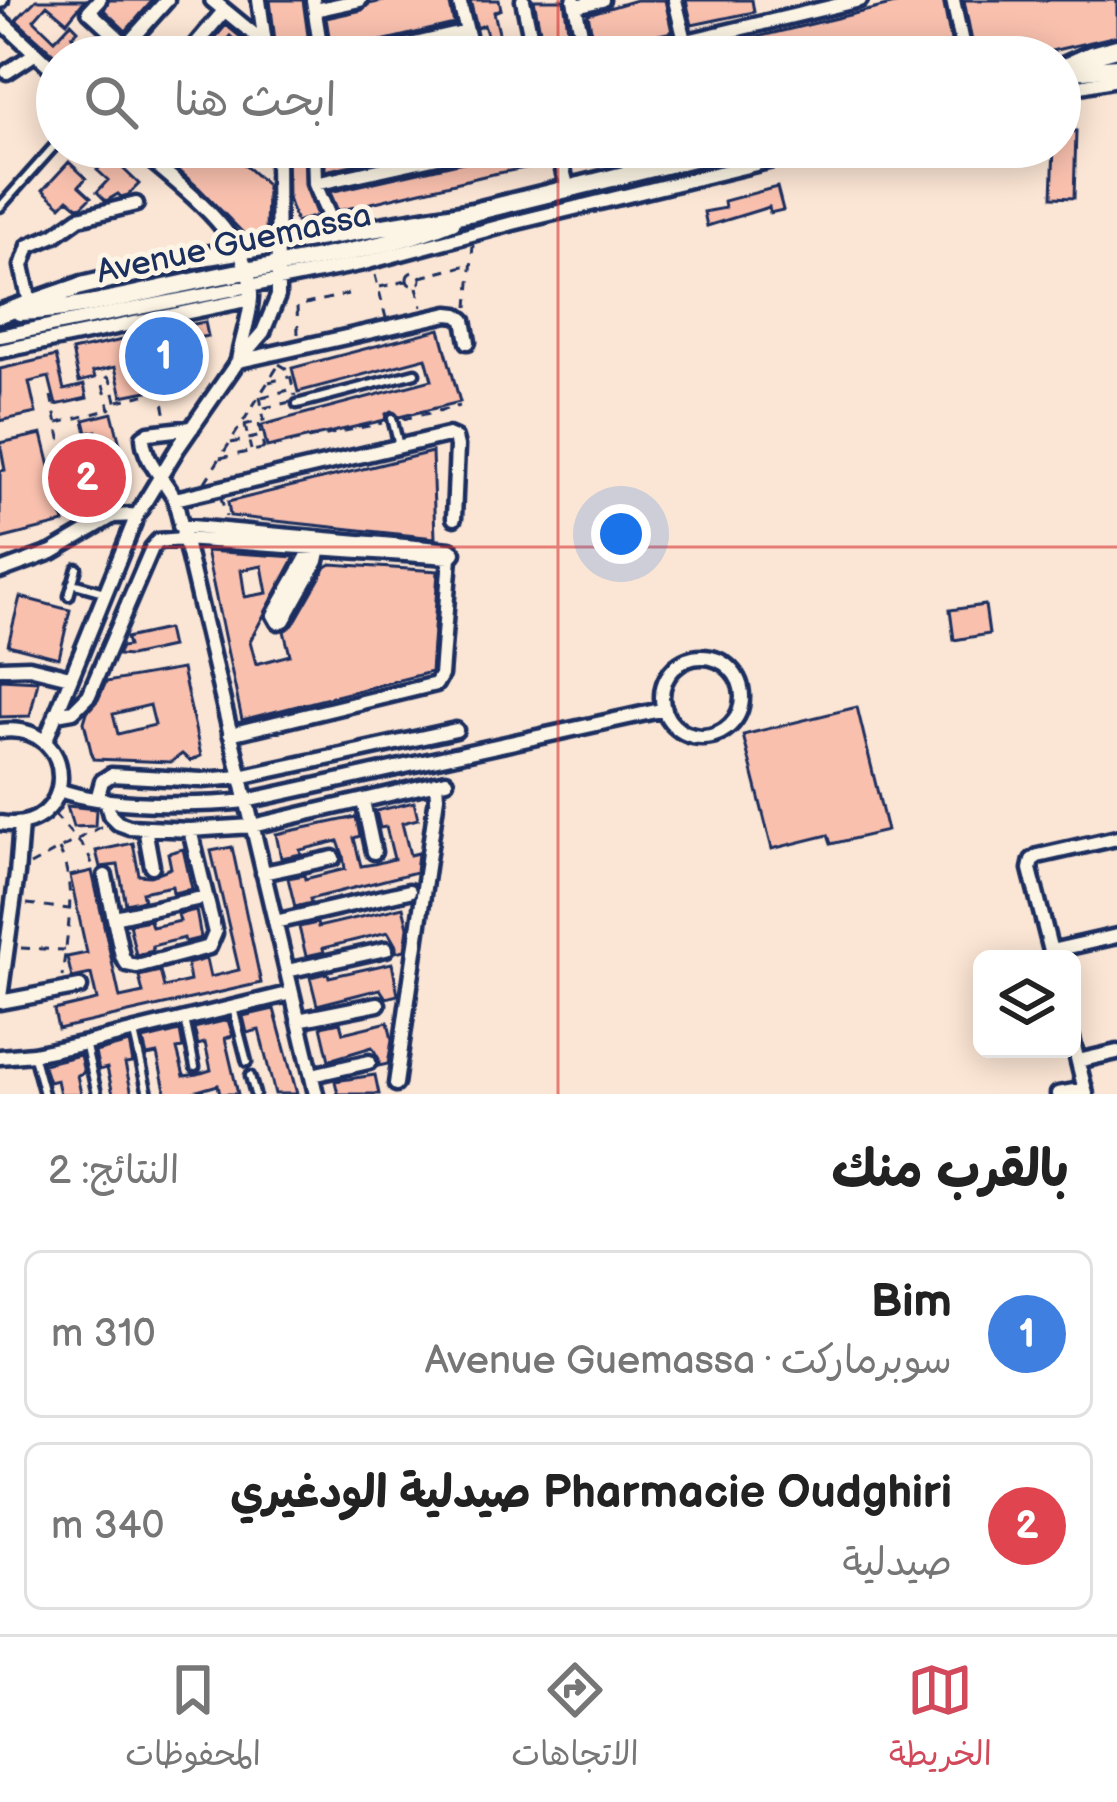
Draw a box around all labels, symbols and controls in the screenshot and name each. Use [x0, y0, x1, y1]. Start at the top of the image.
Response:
search box [36, 36, 1081, 168]
icon: search [78, 69, 144, 135]
text: ابحث هنا [174, 74, 337, 129]
street label: Avenue Guemassa [93, 195, 375, 293]
pin: 1 [125, 311, 203, 401]
pin: 2 [48, 433, 126, 523]
your location [591, 504, 651, 564]
map controls [973, 950, 1081, 1058]
button: layers [973, 950, 1081, 1058]
text: بالقرب منك [832, 1140, 1069, 1201]
text: النتائج: 2 [48, 1148, 179, 1195]
text: Bim [871, 1275, 952, 1330]
text: 310 m [51, 1311, 156, 1358]
text: 1 [1019, 1311, 1035, 1358]
text: سوبرماركت · Avenue Guemassa [425, 1338, 952, 1385]
text: Pharmacie Oudghiri صيدلية الودغيري [230, 1466, 952, 1521]
text: 340 m [51, 1503, 165, 1550]
text: 2 [1015, 1503, 1039, 1550]
text: صيدلية [842, 1540, 952, 1587]
tab: المحفوظات [125, 1657, 261, 1783]
tab: الاتجاهات [511, 1657, 639, 1783]
tab: الخريطة [889, 1657, 992, 1783]

